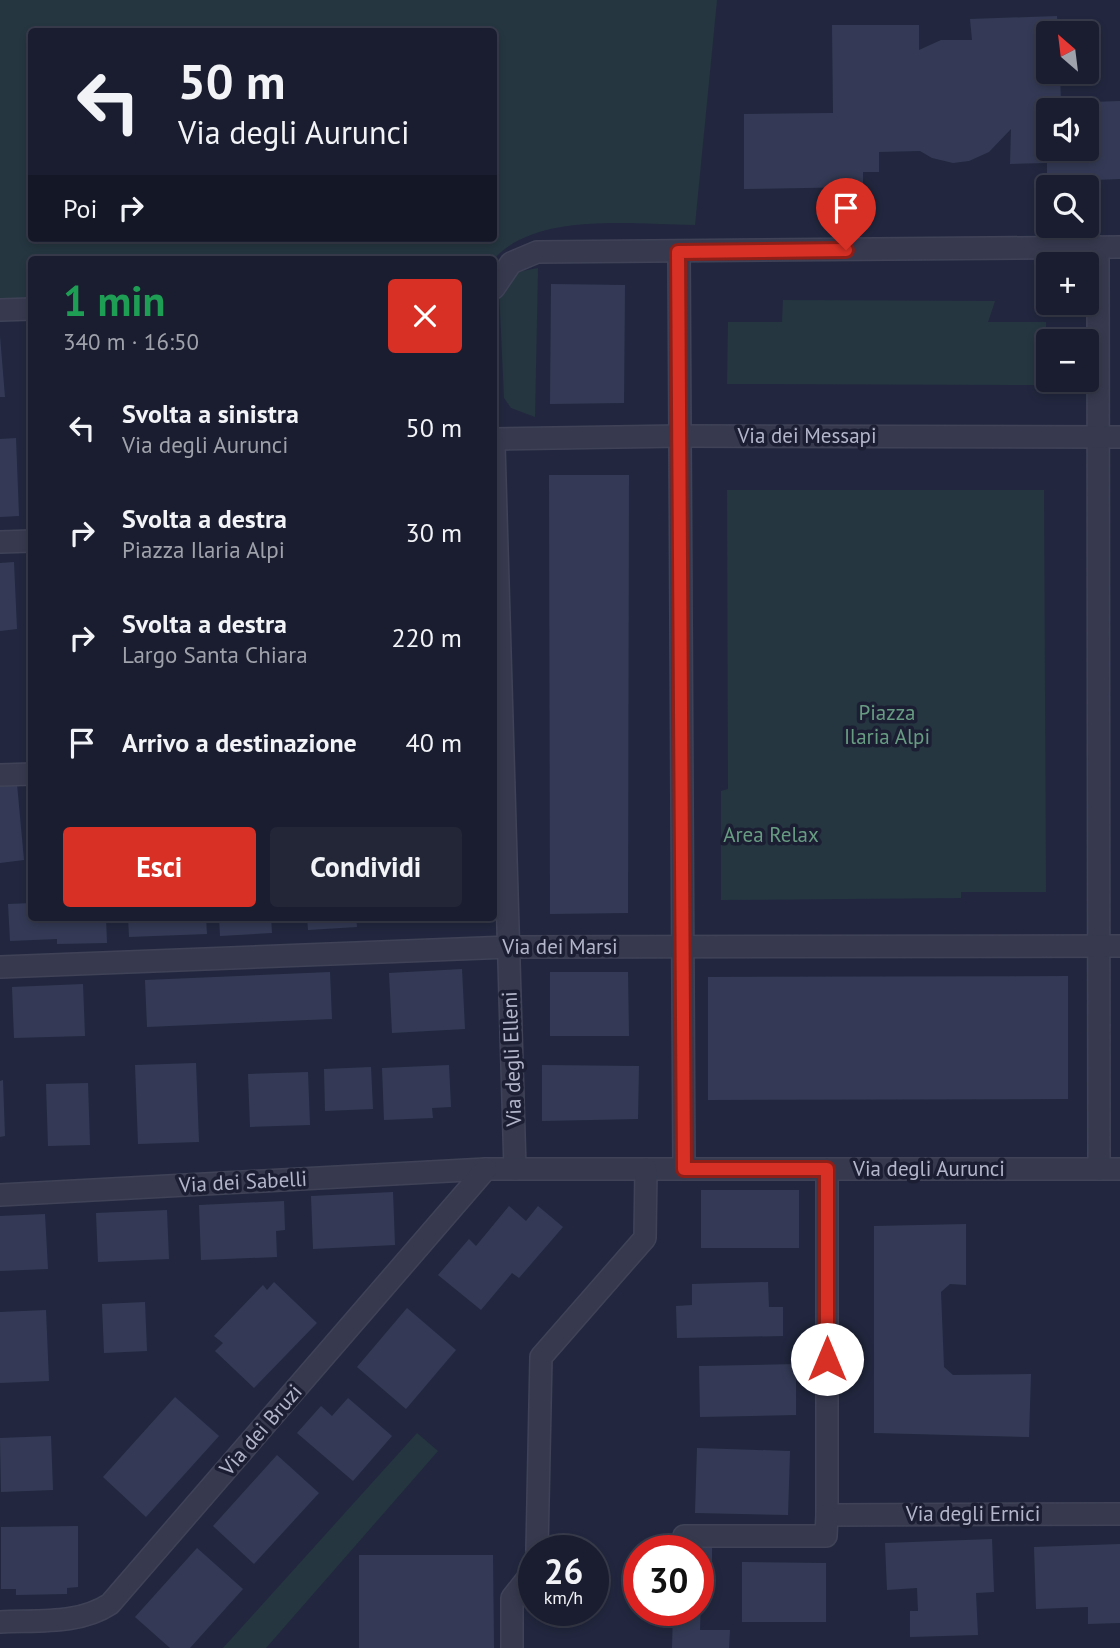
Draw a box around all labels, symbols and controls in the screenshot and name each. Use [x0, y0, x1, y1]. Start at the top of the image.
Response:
north arrow [1036, 21, 1099, 84]
map controls [1036, 21, 1099, 392]
text: 50 m [178, 49, 285, 113]
icon: left [63, 56, 154, 147]
button: sound [1036, 98, 1099, 161]
text: Via degli Aurunci [178, 111, 410, 153]
button: search [1036, 175, 1099, 238]
pin [816, 178, 876, 250]
icon: right [112, 189, 150, 227]
icon: arrive [827, 189, 865, 227]
text: Poi [63, 192, 98, 225]
button: + [1036, 252, 1099, 315]
text: 1 min [63, 273, 165, 328]
button: close [388, 279, 462, 353]
text: 340 m · 16:50 [63, 327, 199, 356]
button: − [1036, 329, 1099, 392]
text: Svolta a sinistra [122, 397, 299, 430]
icon: left [63, 409, 101, 447]
text: 50 m [406, 411, 462, 444]
street label: Via dei Messapi [736, 422, 877, 449]
text: Via degli Aurunci [122, 430, 288, 459]
text: Svolta a destra [122, 502, 287, 535]
icon: right [63, 514, 101, 552]
text: 30 m [406, 516, 462, 549]
text: Piazza Ilaria Alpi [122, 535, 285, 564]
text: Svolta a destra [122, 607, 287, 640]
icon: right [63, 619, 101, 657]
text: 220 m [391, 621, 462, 654]
text: Largo Santa Chiara [122, 640, 308, 669]
park label: Piazza Ilaria Alpi [844, 699, 930, 750]
icon: arrive [63, 724, 101, 762]
text: Arrivo a destinazione [122, 726, 357, 759]
text: 40 m [406, 726, 462, 759]
park label: Area Relax [723, 821, 819, 848]
button: Esci [63, 827, 256, 907]
button: Condividi [270, 827, 462, 907]
street label: Via dei Marsi [501, 933, 618, 960]
street label: Via degli Elleni [496, 991, 527, 1128]
street label: Via degli Aurunci [852, 1155, 1005, 1182]
street label: Via dei Sabelli [177, 1165, 308, 1198]
position arrow [790, 1322, 864, 1396]
street label: Via dei Bruzi [213, 1378, 308, 1482]
street label: Via degli Ernici [905, 1500, 1040, 1527]
speed limit sign: 30 [623, 1535, 714, 1626]
text: 26 [544, 1548, 583, 1594]
text: km/h [544, 1586, 583, 1609]

